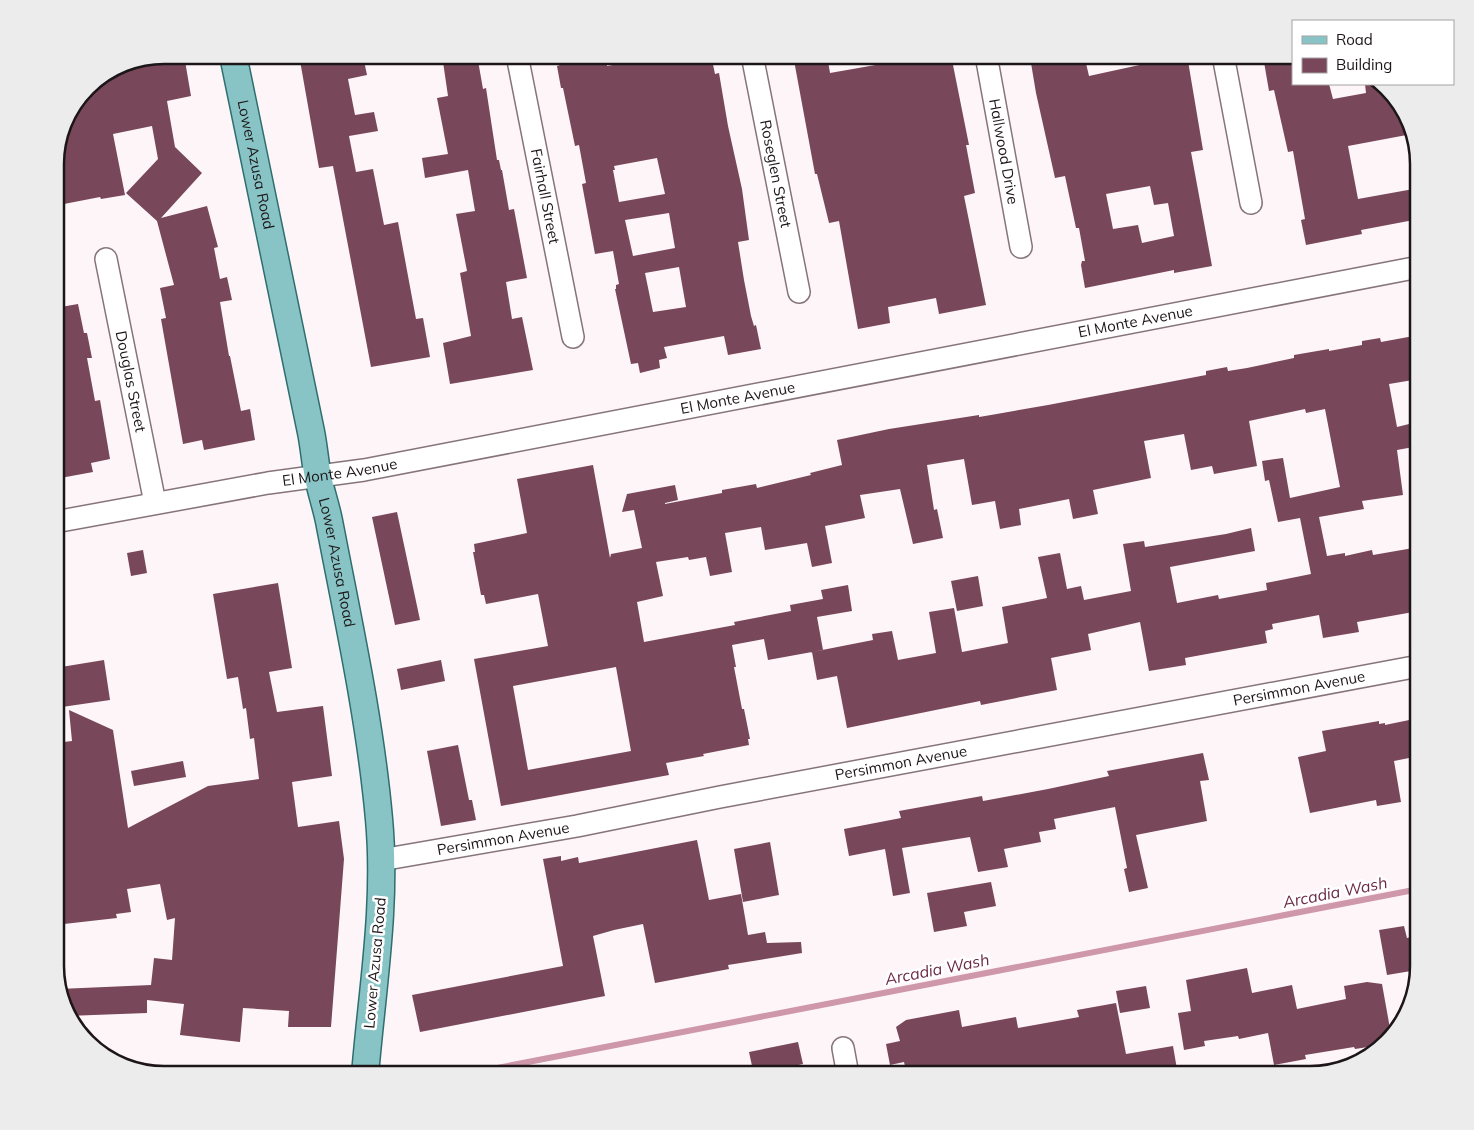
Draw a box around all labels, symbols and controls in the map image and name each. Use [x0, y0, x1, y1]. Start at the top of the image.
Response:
legend [1292, 20, 1454, 85]
text: Road [1336, 30, 1373, 49]
text: Building [1336, 55, 1392, 74]
street label: Hallwood Drive [985, 97, 1023, 206]
street label: Lower Azusa Road [234, 98, 279, 231]
street label: Roseglen Street [756, 118, 796, 229]
street label: Fairhall Street [527, 147, 564, 245]
street label: El Monte Avenue [1077, 301, 1194, 341]
street label: Douglas Street [112, 329, 151, 434]
street label: El Monte Avenue [679, 377, 796, 418]
street label: El Monte Avenue [281, 454, 399, 490]
street label: Lower Azusa Road [315, 495, 360, 629]
street label: Persimmon Avenue [1231, 666, 1367, 710]
street label: Persimmon Avenue [833, 741, 968, 784]
street label: Persimmon Avenue [435, 818, 571, 859]
water label: Arcadia Wash [1280, 872, 1389, 912]
street label: Lower Azusa Road [359, 897, 390, 1029]
water label: Arcadia Wash [882, 949, 991, 989]

